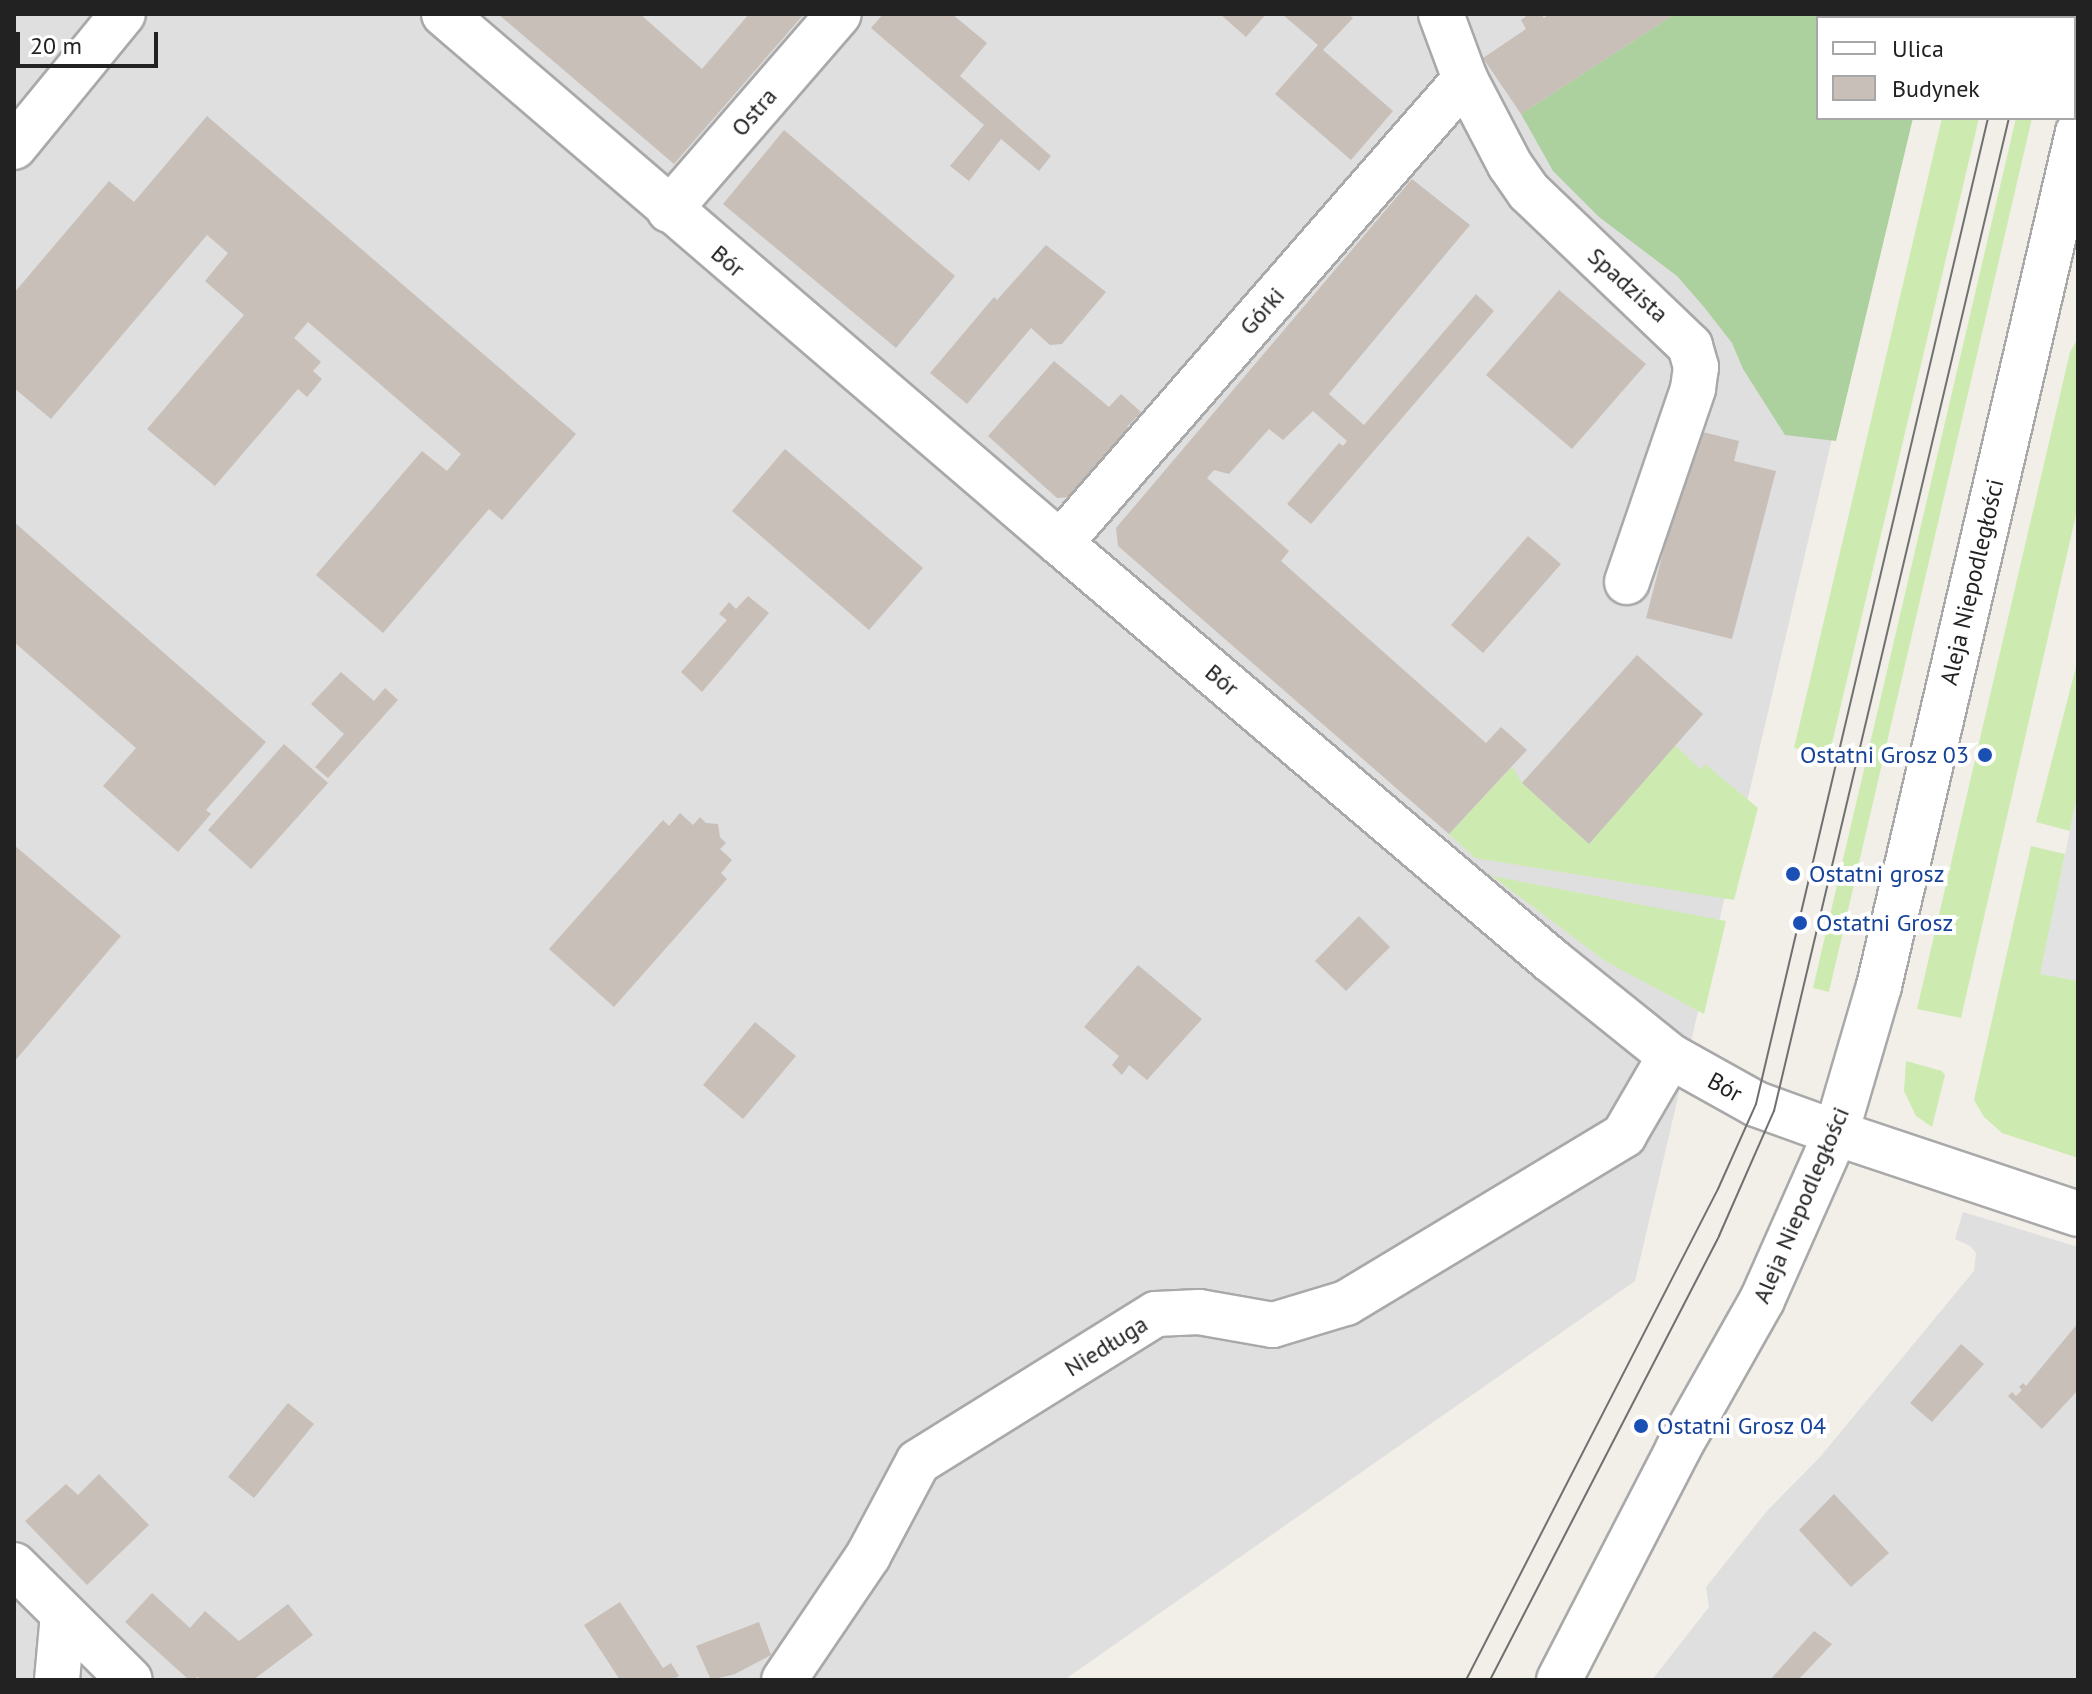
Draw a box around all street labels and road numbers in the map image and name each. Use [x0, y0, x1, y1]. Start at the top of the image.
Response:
street label: Ostra [725, 82, 783, 142]
street label: Bór [705, 239, 751, 283]
street label: Spadzista [1582, 242, 1674, 328]
street label: Górki [1234, 281, 1290, 341]
street label: Aleja Niepodległości [1934, 476, 2010, 688]
street label: Bór [1199, 658, 1245, 702]
street label: Bór [1703, 1066, 1747, 1108]
street label: Aleja Niepodległości [1747, 1102, 1855, 1308]
street label: Niedługa [1059, 1309, 1153, 1383]

